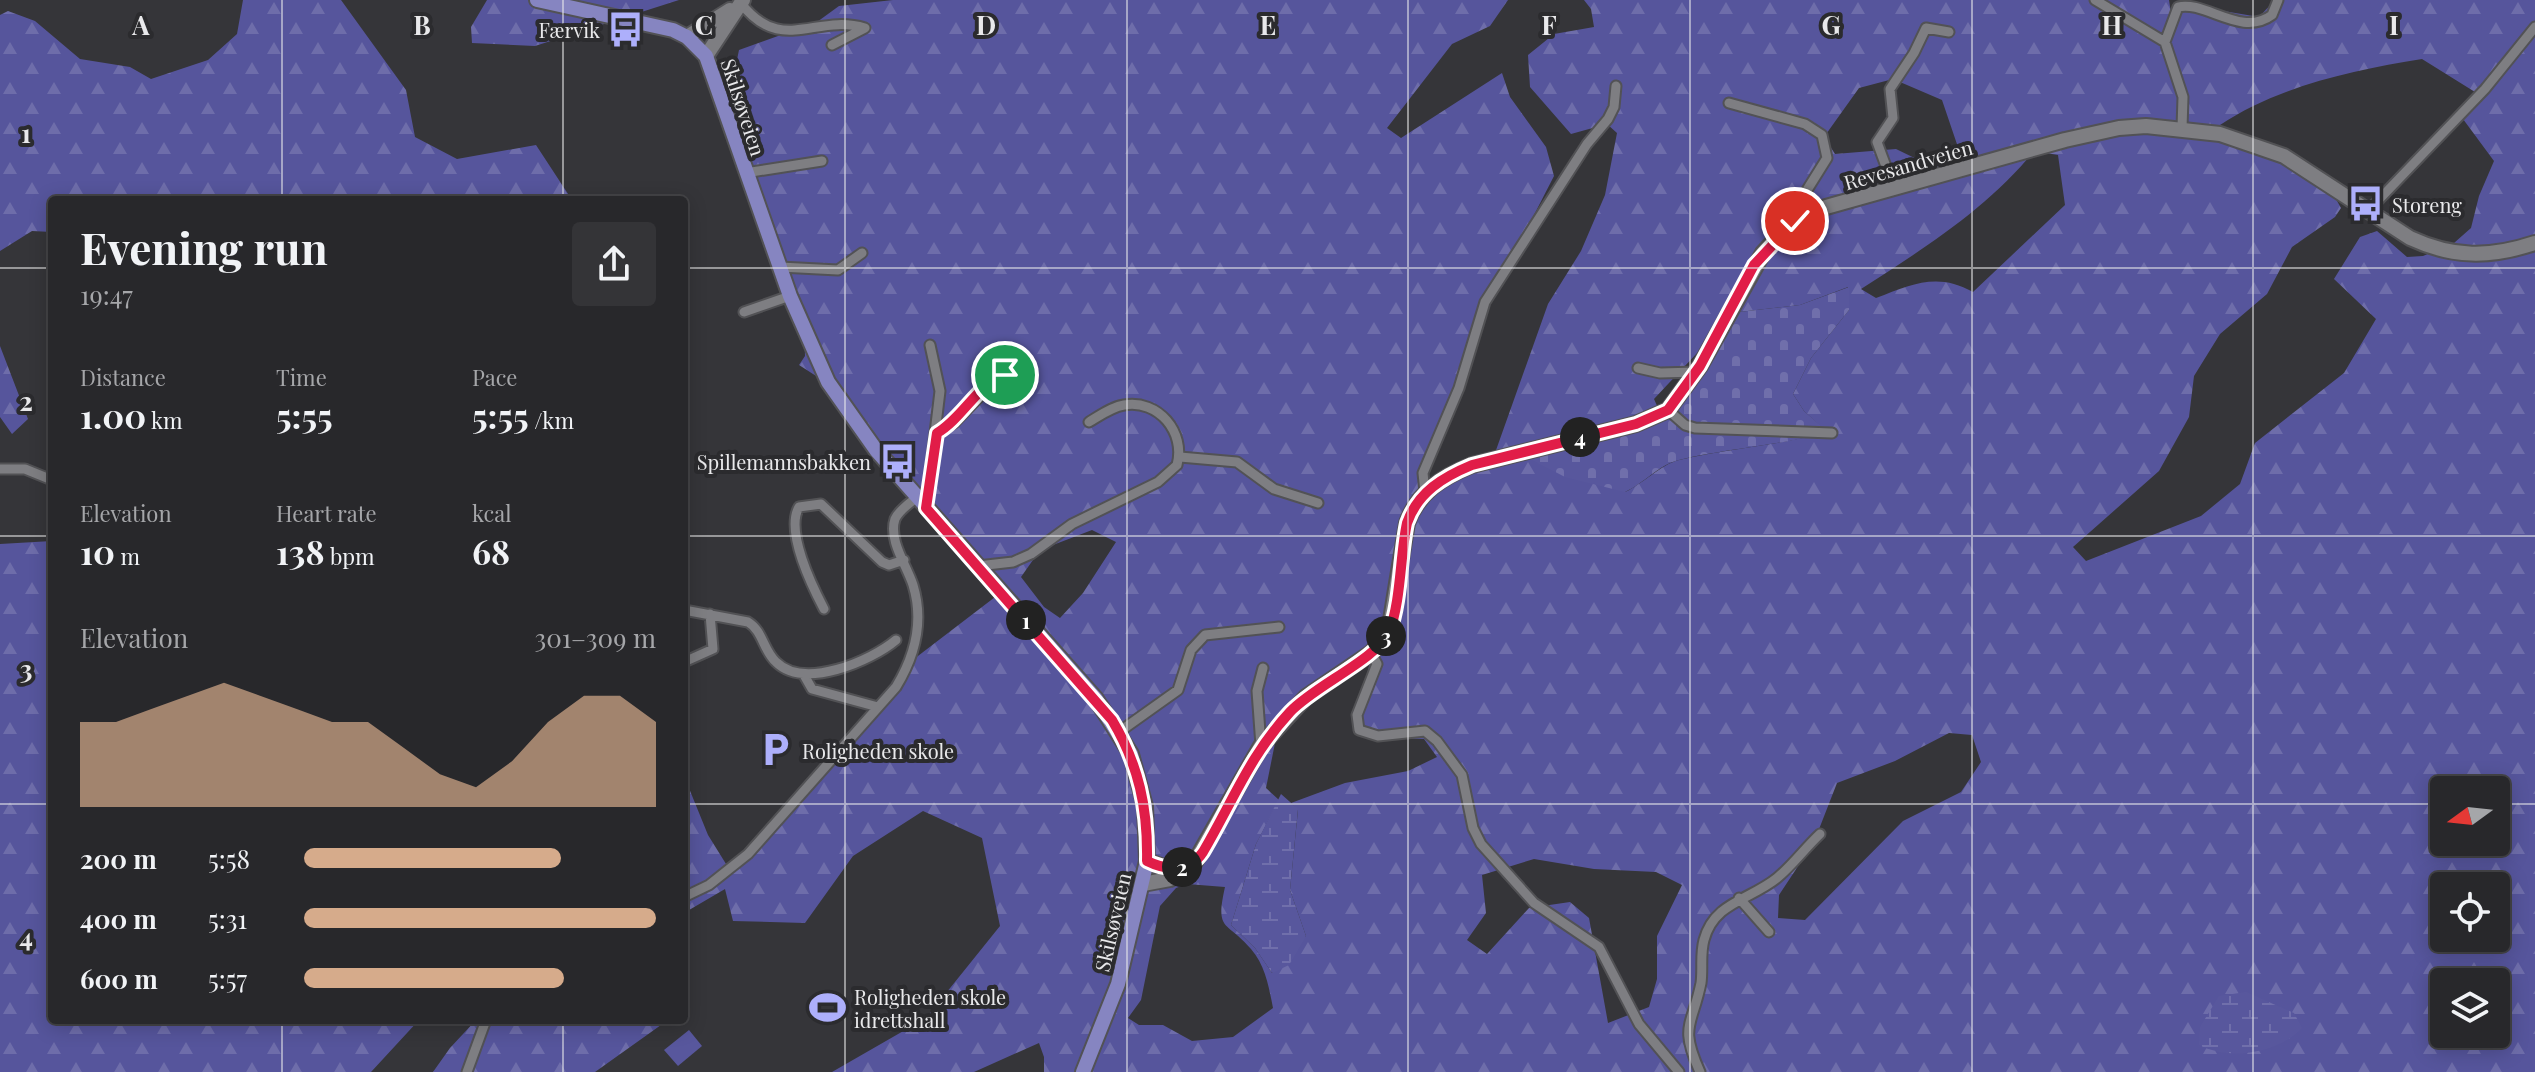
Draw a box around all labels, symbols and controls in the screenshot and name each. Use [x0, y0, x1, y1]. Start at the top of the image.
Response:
text: A [131, 7, 150, 42]
text: B [413, 7, 431, 42]
text: C [695, 7, 713, 42]
text: D [976, 7, 996, 42]
text: E [1260, 7, 1276, 42]
text: F [1541, 7, 1557, 42]
text: G [1821, 7, 1841, 42]
text: H [2102, 7, 2122, 42]
text: I [2389, 7, 2399, 42]
bus stop icon: Færvik [607, 10, 645, 48]
place label: Færvik [538, 16, 600, 43]
street label: Skilsøveien [716, 55, 772, 159]
text: 1 [21, 115, 31, 150]
street label: Revesandveien [1840, 133, 1976, 195]
bus stop icon: Storeng [2347, 185, 2385, 223]
pin [1761, 187, 1829, 255]
place label: Storeng [2392, 191, 2462, 218]
icon: check [1773, 199, 1817, 243]
text: Evening run [80, 217, 328, 276]
button: share [572, 222, 656, 306]
text: 19:47 [80, 277, 133, 312]
pin [971, 341, 1039, 409]
icon: arrive [983, 353, 1027, 397]
text: Distance [80, 362, 166, 392]
text: Time [276, 362, 327, 392]
text: Pace [472, 362, 518, 392]
text: 2 [19, 383, 33, 418]
text: 1.00 [80, 392, 146, 438]
text: 5:55 [276, 392, 333, 438]
text: 5:55 [472, 392, 529, 438]
text: km [146, 405, 183, 435]
text: /km [529, 405, 574, 435]
pin: 4 [1560, 417, 1600, 457]
text: 4 [1574, 422, 1586, 452]
bus stop icon: Spillemannsbakken [878, 442, 916, 480]
place label: Spillemannsbakken [697, 448, 871, 475]
text: Elevation [80, 498, 172, 528]
text: Heart rate [276, 498, 377, 528]
text: kcal [472, 498, 511, 528]
text: 10 [80, 528, 115, 574]
text: 138 [276, 528, 324, 574]
text: 68 [472, 528, 510, 574]
text: m [115, 541, 140, 571]
text: bpm [324, 541, 375, 571]
pin: 1 [1006, 600, 1046, 640]
text: 1 [1022, 605, 1030, 635]
pin: 3 [1366, 616, 1406, 656]
text: Elevation [80, 620, 188, 655]
text: 301–309 m [534, 620, 656, 655]
text: 3 [1381, 621, 1391, 651]
text: 3 [20, 651, 32, 686]
parking icon: Roligheden skole [757, 731, 795, 769]
place label: Roligheden skole [802, 737, 954, 764]
north arrow [2430, 776, 2510, 856]
map controls [2430, 776, 2510, 1048]
text: 200 m [80, 841, 157, 876]
text: 5:58 [208, 841, 250, 876]
pin: 2 [1162, 847, 1202, 887]
text: 2 [1176, 852, 1188, 882]
street label: Skilsøveien [1088, 870, 1137, 974]
button: locate [2430, 872, 2510, 952]
text: 400 m [80, 901, 157, 936]
text: 5:31 [208, 901, 247, 936]
text: 4 [19, 919, 33, 954]
text: 600 m [80, 961, 158, 996]
text: 5:57 [208, 961, 247, 996]
button: layers [2430, 968, 2510, 1048]
place label: Roligheden skole idrettshall [854, 983, 1006, 1033]
sports icon: Roligheden skole idrettshall [809, 989, 847, 1027]

